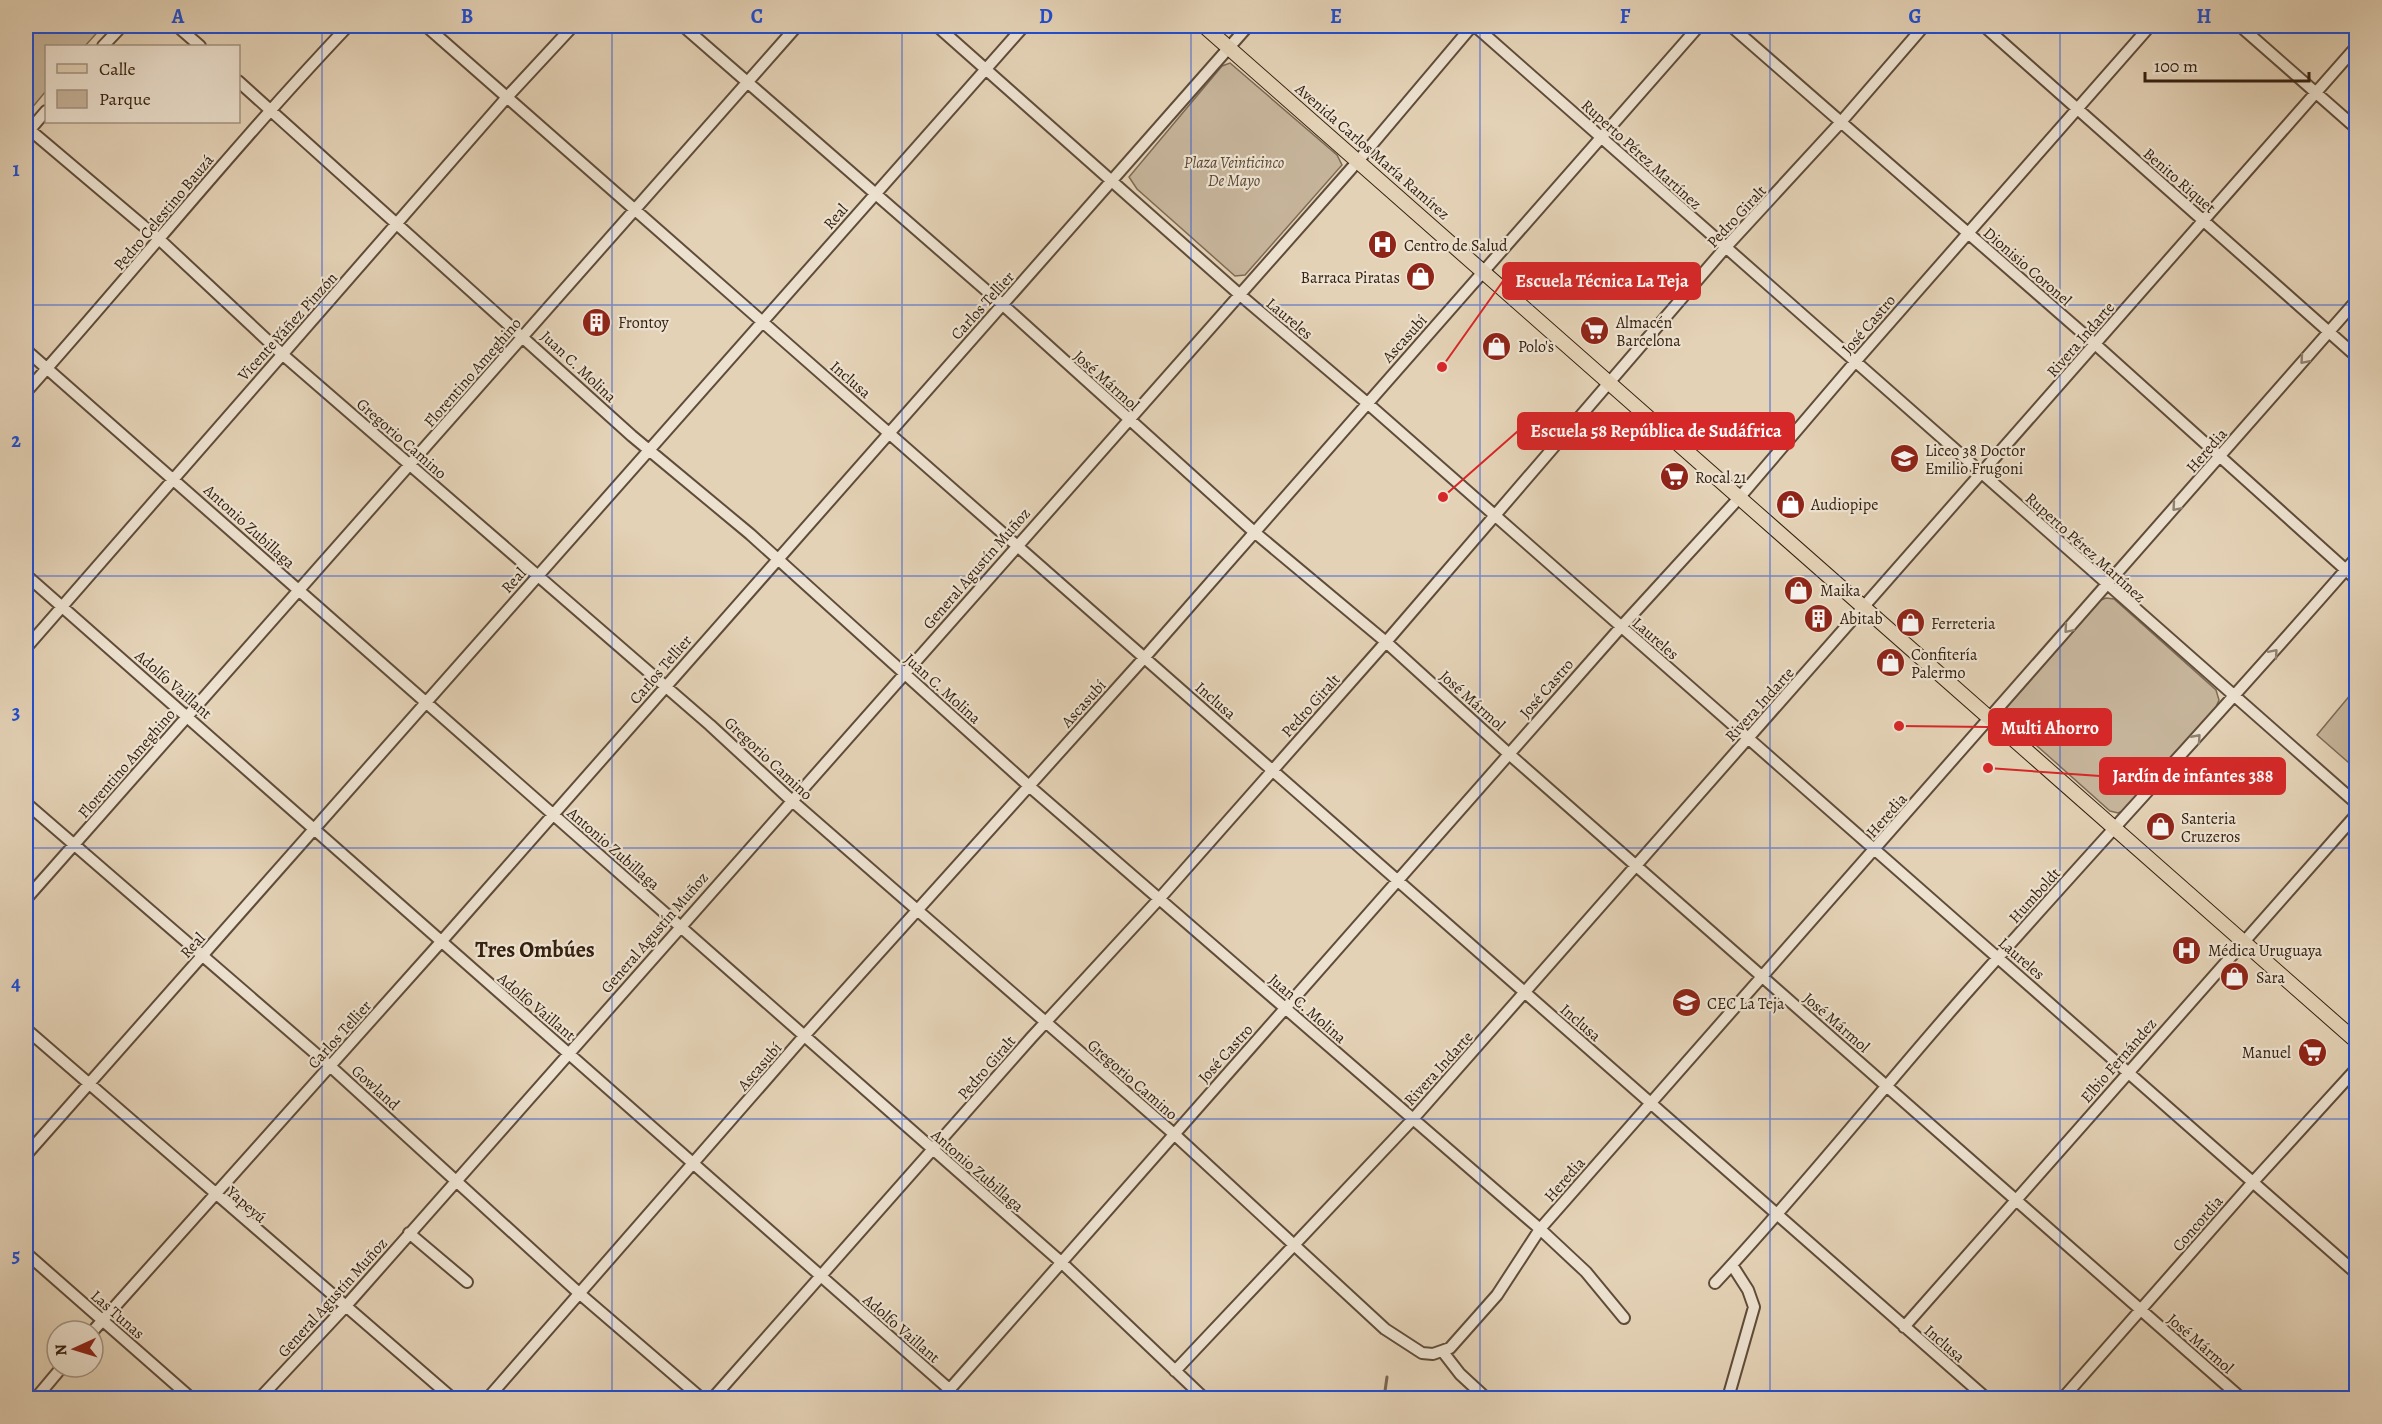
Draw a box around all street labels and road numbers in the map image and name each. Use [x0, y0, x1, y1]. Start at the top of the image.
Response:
street label: Avenida Carlos María Ramírez [1290, 78, 1454, 225]
street label: Ruperto Pérez Martínez [1576, 95, 1706, 215]
street label: Benito Riquet [2138, 143, 2220, 218]
street label: Pedro Celestino Bauzá [109, 149, 219, 275]
street label: Pedro Giralt [1702, 180, 1772, 253]
street label: Real [818, 199, 853, 234]
street label: Dionisio Coronel [1978, 222, 2076, 311]
street label: Carlos Tellier [946, 266, 1020, 345]
street label: Vicente Yáñez Pinzón [232, 267, 343, 387]
street label: José Castro [1837, 290, 1901, 359]
street label: Laureles [1261, 293, 1317, 345]
street label: Rivera Indarte [2042, 297, 2120, 382]
street label: Ascasubí [1377, 310, 1432, 368]
street label: Florentino Ameghino [419, 313, 527, 432]
street label: Juan C. Molina [536, 326, 621, 408]
street label: José Mármol [1069, 345, 1144, 416]
street label: Inclusa [825, 356, 876, 404]
street label: Gregorio Camino [351, 393, 451, 484]
street label: Heredia [2181, 423, 2233, 478]
street label: Antonio Zubillaga [198, 479, 300, 574]
street label: Ruperto Pérez Martínez [2020, 488, 2150, 608]
street label: General Agustín Muñoz [918, 503, 1036, 634]
street label: Real [496, 563, 531, 598]
street label: Laureles [1627, 612, 1683, 665]
street label: Carlos Tellier [624, 630, 697, 709]
street label: Adolfo Vaillant [129, 644, 217, 724]
street label: Juan C. Molina [899, 648, 986, 730]
street label: José Castro [1515, 654, 1579, 723]
street label: Rivera Indarte [1720, 662, 1799, 747]
street label: José Mármol [1435, 665, 1510, 736]
street label: Pedro Giralt [1276, 669, 1345, 742]
street label: Ascasubí [1056, 675, 1111, 733]
street label: Inclusa [1190, 677, 1241, 725]
street label: Florentino Ameghino [73, 704, 181, 823]
street label: Gregorio Camino [719, 712, 817, 805]
street label: Heredia [1861, 788, 1913, 843]
street label: Antonio Zubillaga [562, 802, 665, 896]
street label: Humboldt [2004, 863, 2066, 928]
street label: General Agustín Muñoz [596, 867, 714, 998]
street label: Real [175, 928, 210, 963]
street label: Laureles [1993, 932, 2049, 985]
street label: Adolfo Vaillant [492, 967, 580, 1046]
street label: Juan C. Molina [1264, 969, 1351, 1049]
street label: José Mármol [1798, 988, 1874, 1058]
street label: Carlos Tellier [303, 995, 377, 1074]
street label: Inclusa [1555, 999, 1606, 1047]
street label: Elbio Fernández [2076, 1013, 2162, 1108]
street label: José Castro [1193, 1019, 1258, 1088]
street label: Rivera Indarte [1399, 1026, 1478, 1111]
street label: Pedro Giralt [953, 1031, 1021, 1104]
street label: Gregorio Camino [1082, 1034, 1182, 1125]
street label: Ascasubí [732, 1038, 787, 1096]
street label: Gowland [346, 1060, 405, 1116]
street label: Antonio Zubillaga [926, 1124, 1029, 1218]
street label: Heredia [1539, 1152, 1591, 1207]
street label: Yapeyú [221, 1181, 271, 1229]
street label: Concordia [2167, 1191, 2229, 1256]
street label: General Agustín Muñoz [273, 1233, 393, 1362]
street label: Las Tunas [86, 1285, 149, 1344]
street label: Adolfo Vaillant [857, 1288, 945, 1368]
street label: José Mármol [2162, 1309, 2238, 1379]
street label: Inclusa [1919, 1320, 1970, 1368]

